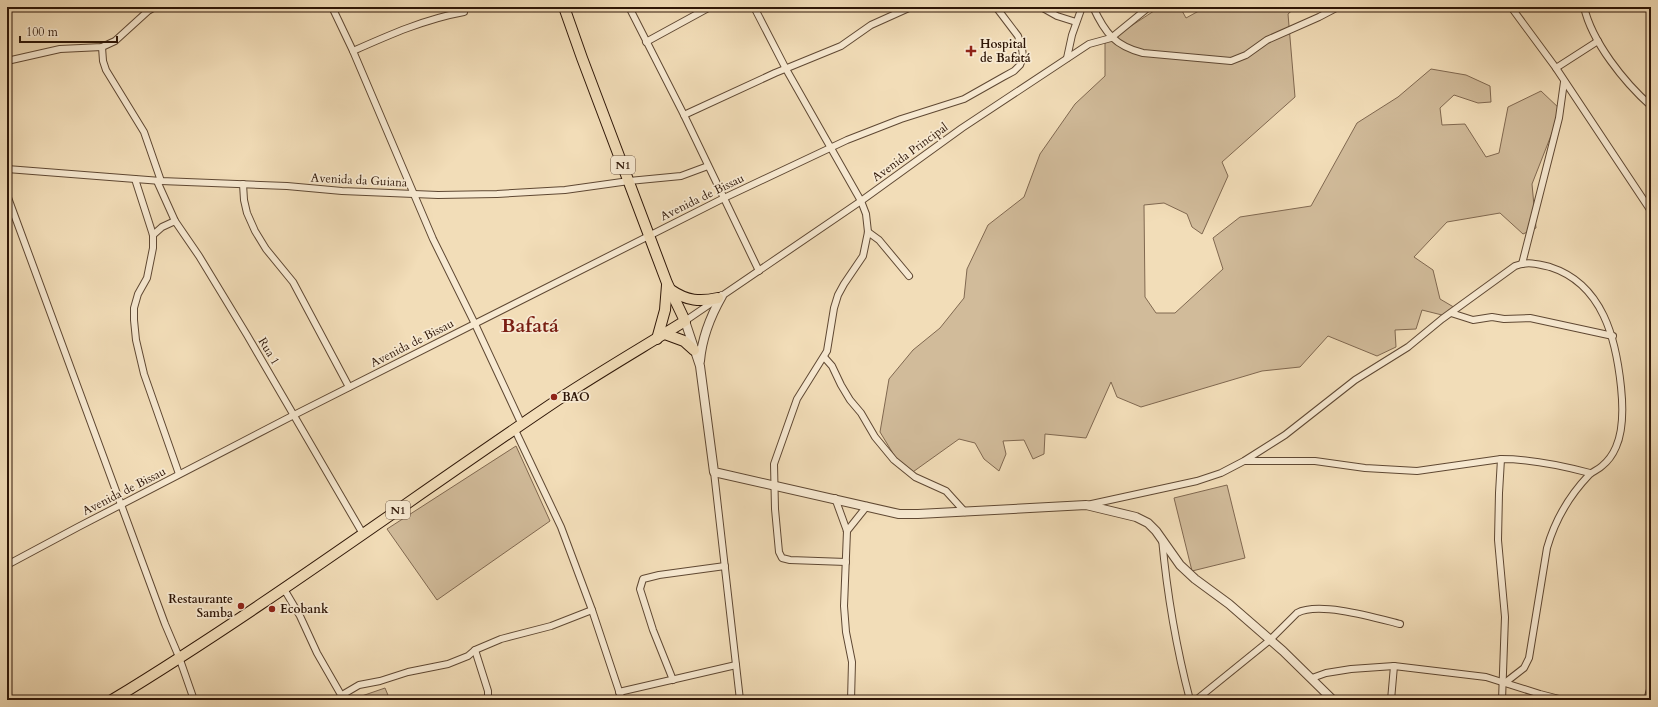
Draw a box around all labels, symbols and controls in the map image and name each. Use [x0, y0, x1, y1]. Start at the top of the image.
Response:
scale bar [20, 18, 117, 44]
text: 100 m [26, 24, 59, 40]
place label: Hospital de Bafatá [980, 36, 1031, 66]
marker: Hospital de Bafatá [965, 45, 977, 57]
street label: Avenida Principal [869, 119, 951, 185]
road number: N1 [611, 156, 635, 174]
street label: Avenida da Guiana [310, 169, 408, 191]
street label: Avenida de Bissau [657, 170, 747, 224]
district label: Bafatá [501, 312, 559, 339]
street label: Avenida de Bissau [368, 315, 457, 371]
street label: Rua 1 [255, 334, 283, 368]
place label: BAO [562, 389, 590, 405]
marker: BAO [549, 392, 559, 402]
street label: Avenida de Bissau [80, 463, 169, 519]
road number: N1 [386, 501, 410, 519]
place label: Restaurante Samba [168, 591, 233, 621]
marker: Restaurante Samba [236, 601, 246, 611]
place label: Ecobank [280, 601, 329, 617]
marker: Ecobank [267, 604, 277, 614]

